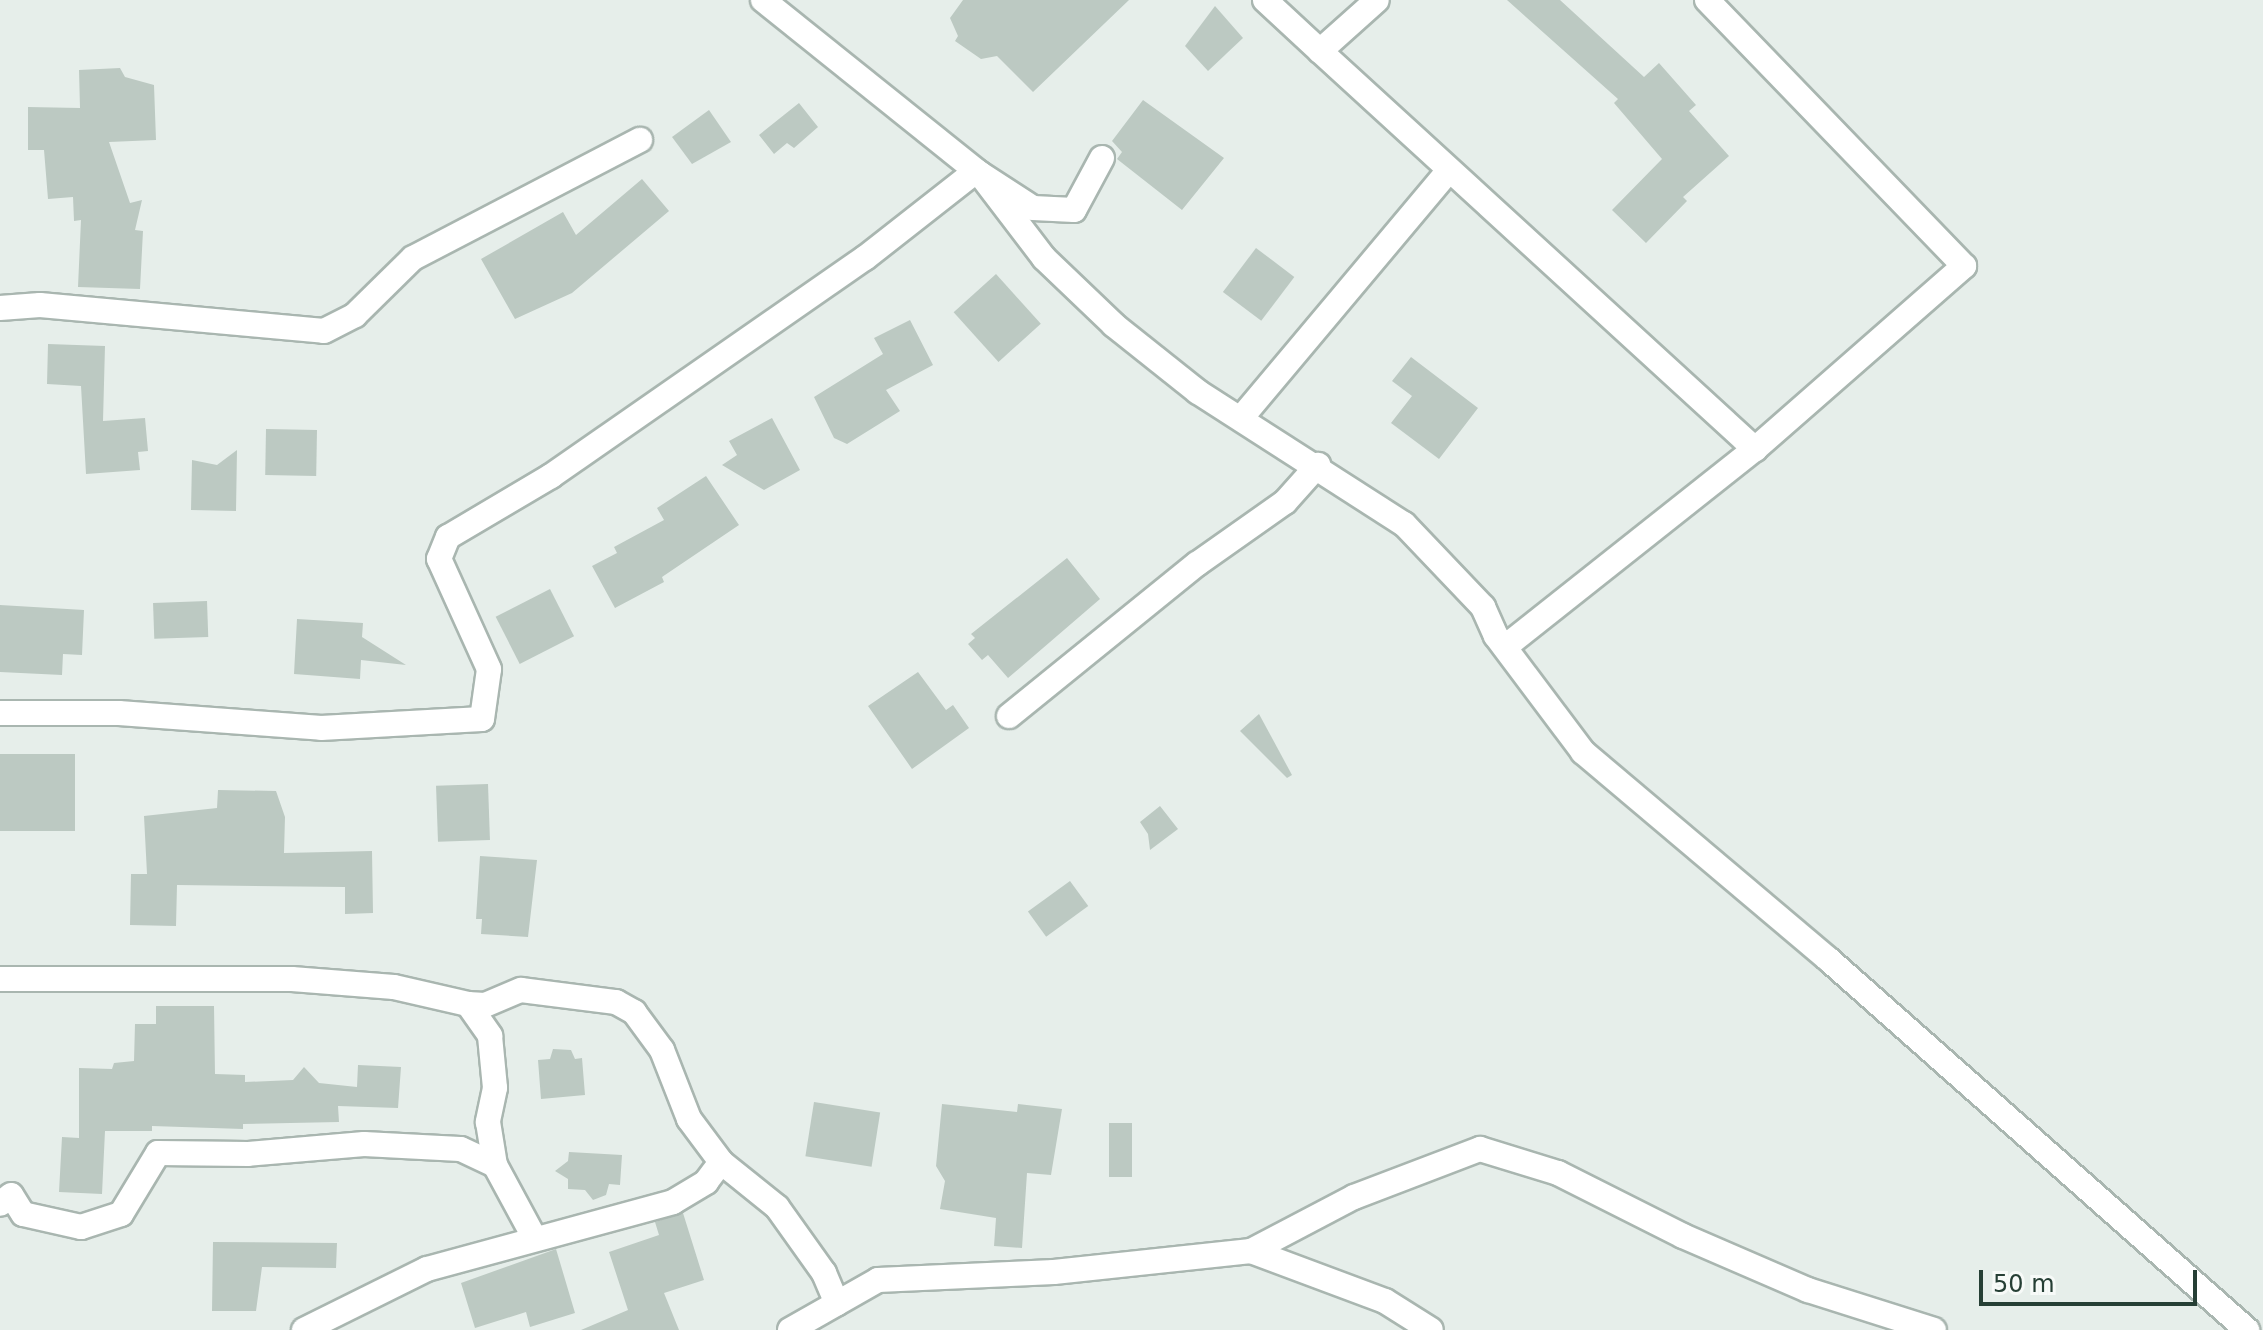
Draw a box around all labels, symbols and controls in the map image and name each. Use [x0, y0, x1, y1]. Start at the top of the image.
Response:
scale bar [1983, 1254, 2201, 1304]
text: 50 m [1993, 1270, 2055, 1298]

